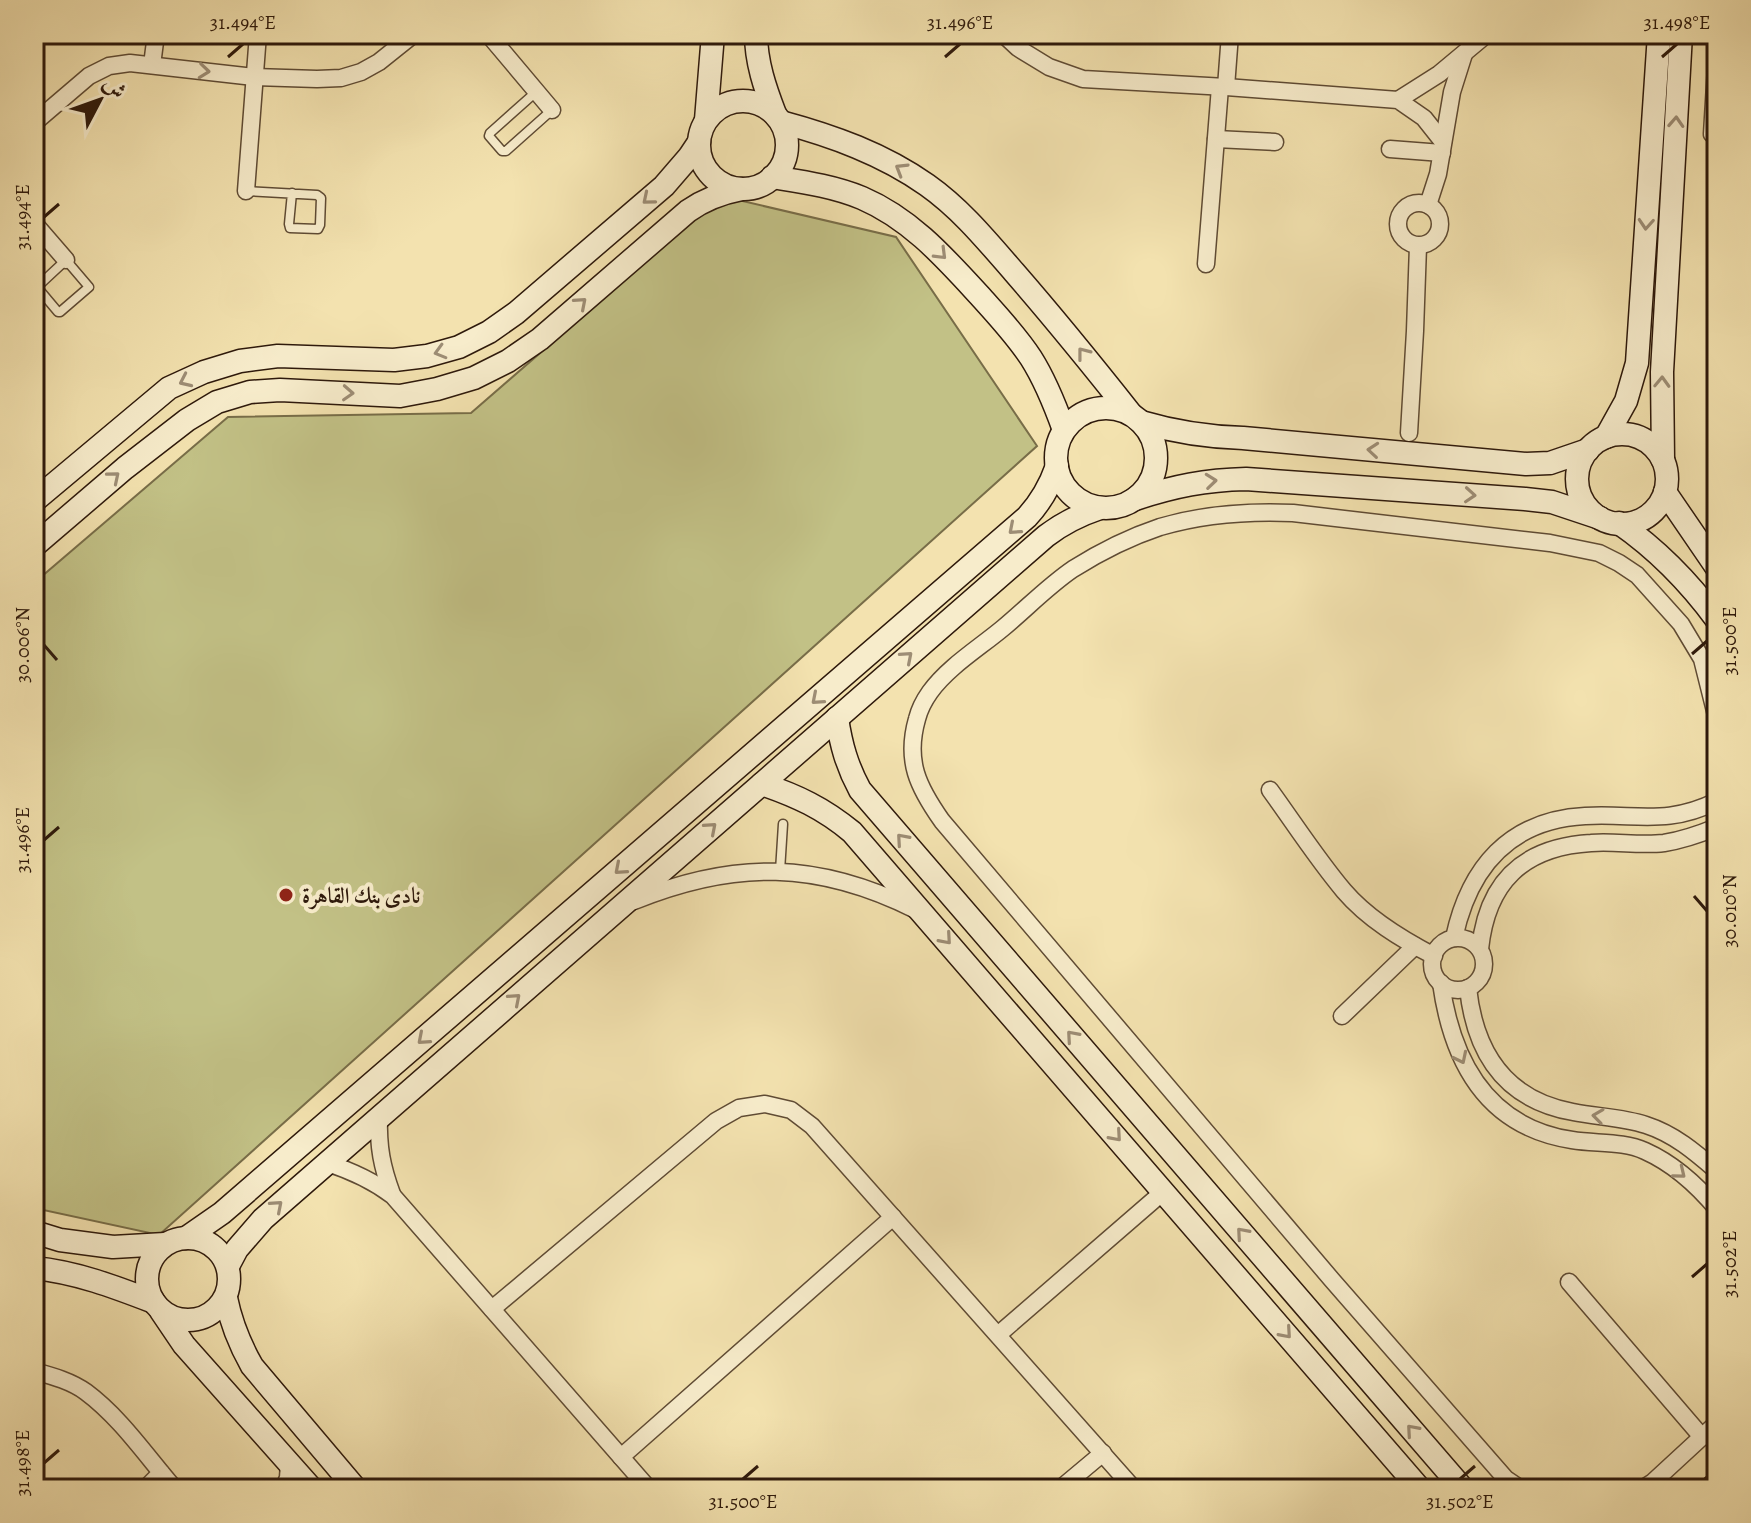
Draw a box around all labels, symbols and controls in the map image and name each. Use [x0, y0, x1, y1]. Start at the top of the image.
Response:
text: 31.494°E [210, 9, 276, 36]
text: 31.496°E [927, 9, 993, 36]
text: 31.498°E [1644, 9, 1710, 36]
north arrow [60, 60, 140, 140]
one-way arrow [197, 62, 211, 79]
text: ش [96, 69, 133, 106]
one-way arrow [1667, 115, 1684, 128]
one-way arrow [895, 164, 910, 179]
text: 31.494°E [9, 184, 36, 250]
one-way arrow [642, 189, 657, 204]
one-way arrow [1638, 218, 1655, 231]
one-way arrow [932, 245, 946, 259]
one-way arrow [572, 298, 587, 313]
one-way arrow [434, 343, 448, 359]
one-way arrow [1078, 347, 1092, 362]
one-way arrow [179, 371, 193, 387]
one-way arrow [1654, 375, 1671, 388]
one-way arrow [342, 385, 355, 402]
one-way arrow [1366, 441, 1379, 458]
one-way arrow [105, 472, 120, 487]
one-way arrow [1205, 473, 1218, 490]
one-way arrow [1464, 486, 1477, 503]
one-way arrow [1008, 519, 1023, 534]
text: 31.500°E [1716, 606, 1743, 676]
text: 30.006°N [9, 607, 36, 683]
one-way arrow [898, 652, 913, 667]
one-way arrow [811, 689, 826, 704]
text: 31.496°E [9, 807, 36, 873]
one-way arrow [702, 823, 717, 838]
one-way arrow [898, 834, 912, 849]
one-way arrow [615, 859, 629, 874]
text: 30.010°N [1716, 874, 1743, 948]
place label: نادى بنك القاهرة [302, 881, 420, 911]
marker: نادى بنك القاهرة [277, 886, 295, 904]
one-way arrow [937, 930, 951, 944]
one-way arrow [506, 994, 521, 1009]
one-way arrow [418, 1029, 433, 1044]
one-way arrow [1067, 1031, 1082, 1046]
one-way arrow [1451, 1050, 1467, 1064]
one-way arrow [1591, 1108, 1605, 1125]
one-way arrow [1106, 1127, 1121, 1142]
one-way arrow [1671, 1163, 1685, 1178]
one-way arrow [268, 1202, 283, 1216]
one-way arrow [1237, 1228, 1252, 1242]
text: 31.502°E [1716, 1230, 1743, 1298]
one-way arrow [1276, 1324, 1290, 1339]
one-way arrow [1407, 1425, 1422, 1439]
text: 31.498°E [9, 1430, 36, 1496]
text: 31.500°E [708, 1488, 778, 1515]
text: 31.502°E [1426, 1488, 1494, 1515]

